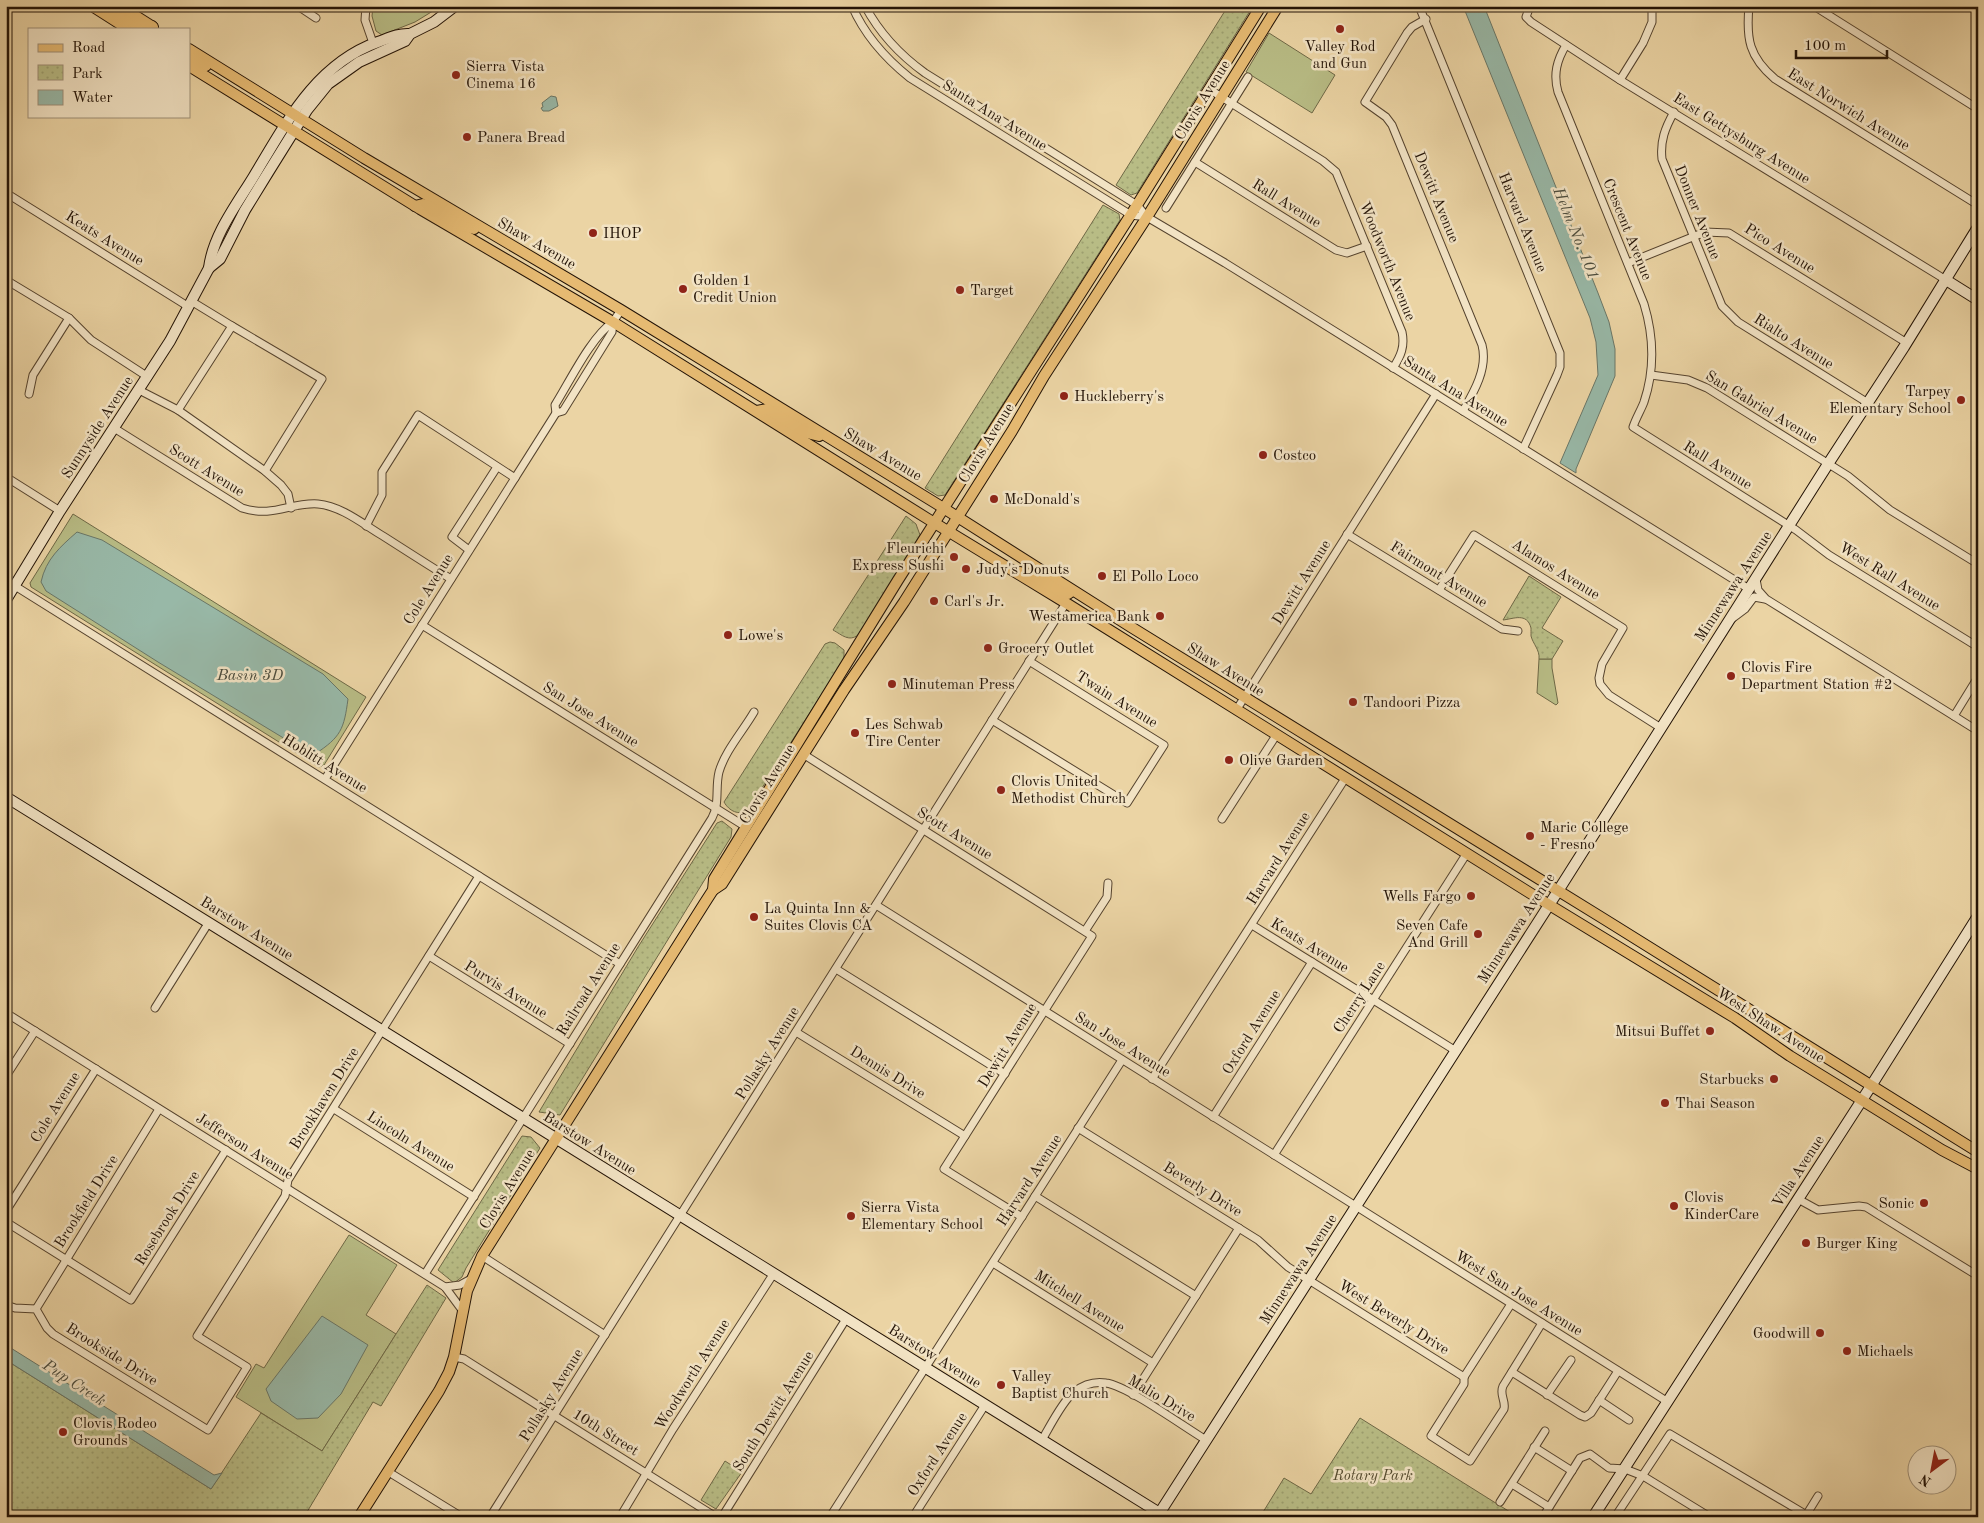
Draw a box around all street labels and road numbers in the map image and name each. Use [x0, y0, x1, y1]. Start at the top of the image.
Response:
street label: Clovis Avenue [1173, 58, 1234, 143]
street label: East Norwich Avenue [1784, 67, 1912, 154]
street label: Santa Ana Avenue [939, 78, 1049, 155]
street label: East Gettysburg Avenue [1670, 91, 1812, 188]
street label: Dewitt Avenue [1411, 150, 1461, 245]
street label: Donner Avenue [1671, 163, 1722, 262]
street label: Harvard Avenue [1495, 171, 1548, 275]
street label: Rall Avenue [1249, 177, 1323, 231]
street label: Crescent Avenue [1599, 177, 1654, 283]
street label: Woodworth Avenue [1356, 200, 1417, 323]
street label: Keats Avenue [62, 209, 146, 269]
street label: Shaw Avenue [494, 216, 578, 273]
street label: Pico Avenue [1741, 222, 1817, 277]
street label: Rialto Avenue [1751, 312, 1836, 373]
street label: Santa Ana Avenue [1400, 354, 1510, 431]
street label: San Gabriel Avenue [1703, 369, 1820, 448]
street label: Sunnyside Avenue [60, 374, 137, 482]
street label: Clovis Avenue [957, 401, 1018, 486]
street label: Shaw Avenue [841, 426, 924, 484]
street label: Rall Avenue [1680, 439, 1754, 493]
street label: Scott Avenue [166, 442, 247, 500]
street label: Minnewawa Avenue [1693, 529, 1776, 645]
street label: Alamos Avenue [1509, 537, 1602, 603]
street label: Dewitt Avenue [1270, 538, 1334, 628]
street label: Fairmont Avenue [1387, 539, 1489, 611]
street label: West Rall Avenue [1836, 540, 1942, 614]
street label: Cole Avenue [402, 552, 457, 628]
street label: Shaw Avenue [1184, 641, 1267, 700]
street label: Twain Avenue [1073, 669, 1160, 731]
street label: San Jose Avenue [540, 680, 641, 751]
street label: Hoblitt Avenue [279, 732, 370, 796]
street label: Clovis Avenue [738, 742, 799, 827]
street label: Scott Avenue [914, 805, 995, 863]
street label: Harvard Avenue [1245, 810, 1314, 908]
street label: Minnewawa Avenue [1476, 871, 1559, 987]
street label: Barstow Avenue [197, 895, 295, 964]
street label: Keats Avenue [1267, 916, 1351, 976]
street label: Railroad Avenue [555, 940, 624, 1039]
street label: Purvis Avenue [461, 959, 549, 1022]
street label: Cherry Lane [1332, 959, 1389, 1036]
street label: West Shaw Avenue [1713, 986, 1827, 1067]
street label: Oxford Avenue [1220, 988, 1284, 1078]
street label: Dewitt Avenue [976, 1001, 1040, 1091]
street label: Pollasky Avenue [734, 1005, 803, 1103]
street label: San Jose Avenue [1072, 1010, 1173, 1081]
street label: Dennis Drive [847, 1044, 928, 1102]
street label: Brookhaven Drive [288, 1045, 363, 1152]
street label: Cole Avenue [29, 1070, 84, 1146]
street label: Lincoln Avenue [364, 1109, 457, 1175]
street label: Barstow Avenue [540, 1110, 638, 1179]
street label: Jefferson Avenue [193, 1111, 296, 1183]
street label: Harvard Avenue [995, 1132, 1065, 1229]
street label: Villa Avenue [1771, 1133, 1828, 1210]
street label: Clovis Avenue [478, 1147, 539, 1232]
street label: Brookfield Drive [53, 1153, 122, 1251]
street label: Beverly Drive [1160, 1160, 1244, 1220]
street label: Rosebrook Drive [133, 1169, 203, 1269]
street label: Minnewawa Avenue [1258, 1212, 1341, 1328]
street label: West San Jose Avenue [1452, 1249, 1585, 1340]
street label: Mitchell Avenue [1031, 1269, 1127, 1336]
street label: West Beverly Drive [1335, 1278, 1451, 1358]
street label: Woodworth Avenue [653, 1317, 733, 1433]
street label: Brookside Drive [63, 1321, 160, 1389]
street label: Barstow Avenue [885, 1323, 983, 1392]
street label: Pollasky Avenue [518, 1347, 587, 1445]
street label: South Dewitt Avenue [731, 1349, 818, 1475]
street label: Malio Drive [1125, 1373, 1198, 1425]
street label: 10th Street [570, 1407, 641, 1459]
street label: Oxford Avenue [906, 1410, 971, 1499]

